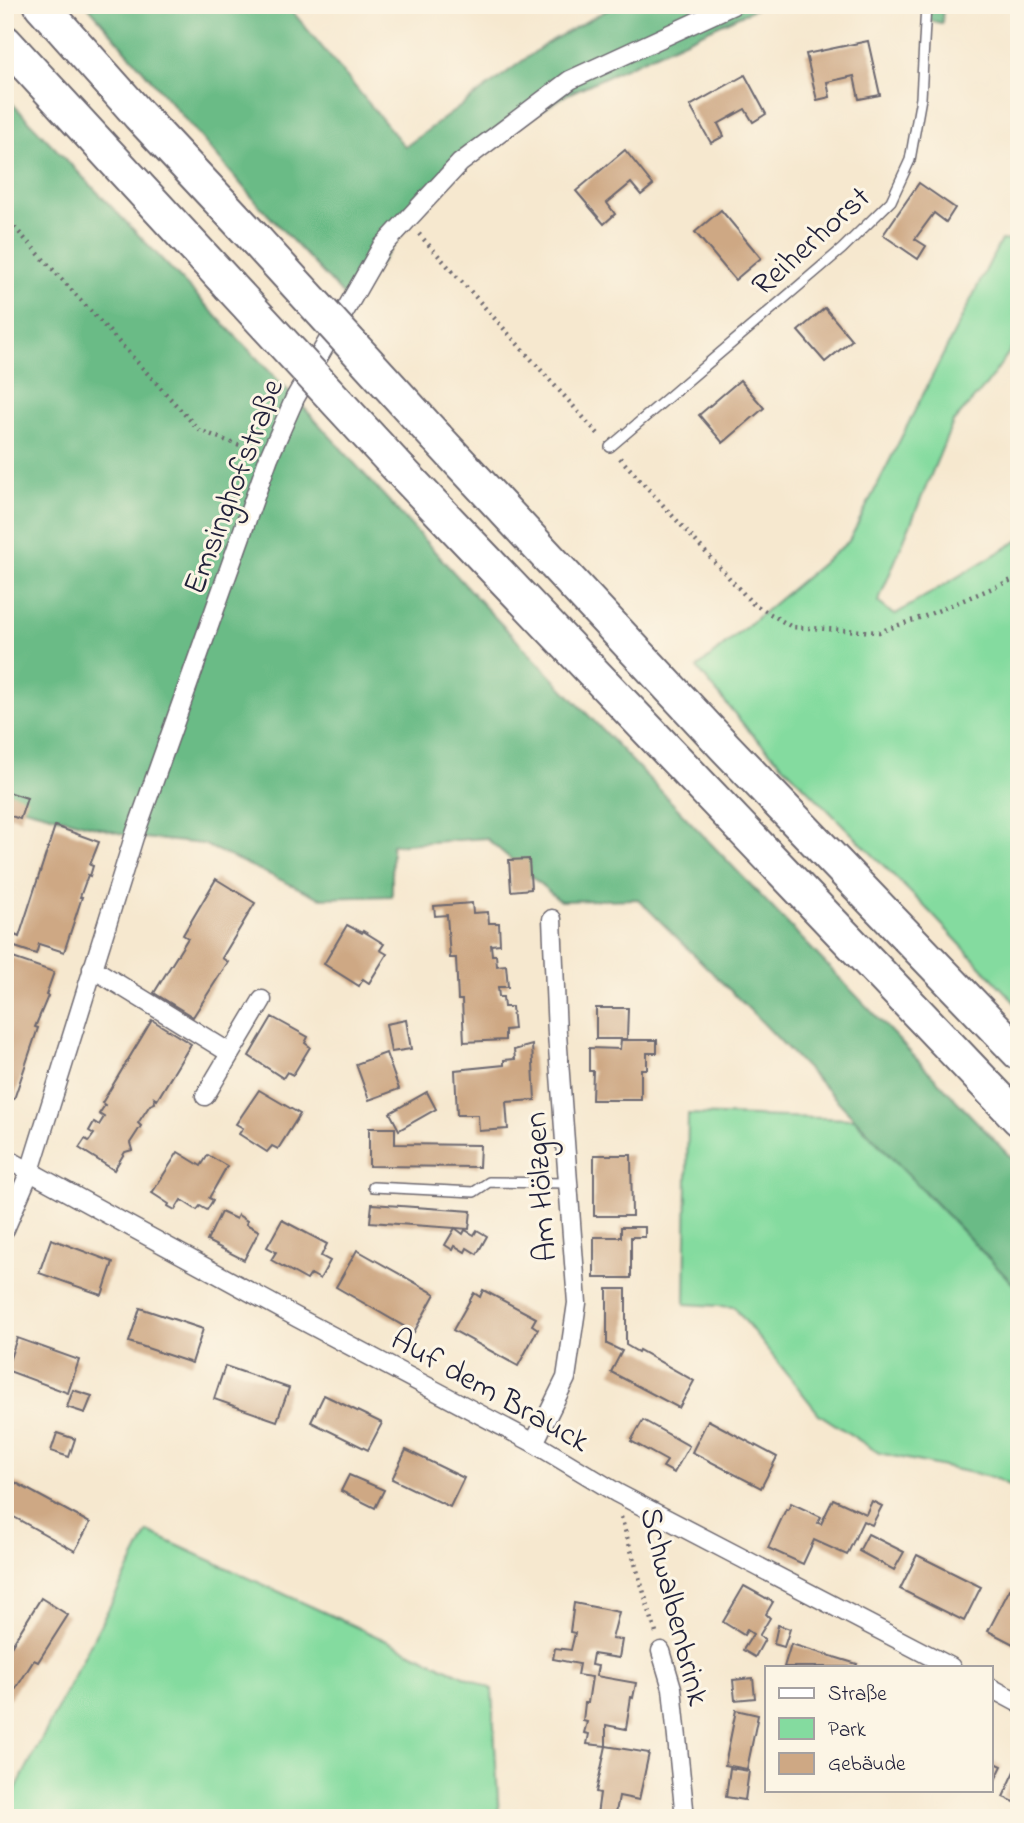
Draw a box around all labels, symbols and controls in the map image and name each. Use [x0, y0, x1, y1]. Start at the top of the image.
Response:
street label: Reiherhorst [742, 176, 883, 309]
street label: Emsinghofstraße [173, 372, 298, 602]
street label: Am Hölzgen [514, 1110, 571, 1263]
street label: Auf dem Brauck [381, 1318, 598, 1467]
street label: Schwalbenbrink [625, 1503, 720, 1712]
legend [765, 1666, 992, 1792]
text: Straße [828, 1680, 887, 1710]
text: Park [828, 1716, 867, 1746]
text: Gebäude [828, 1750, 906, 1780]

